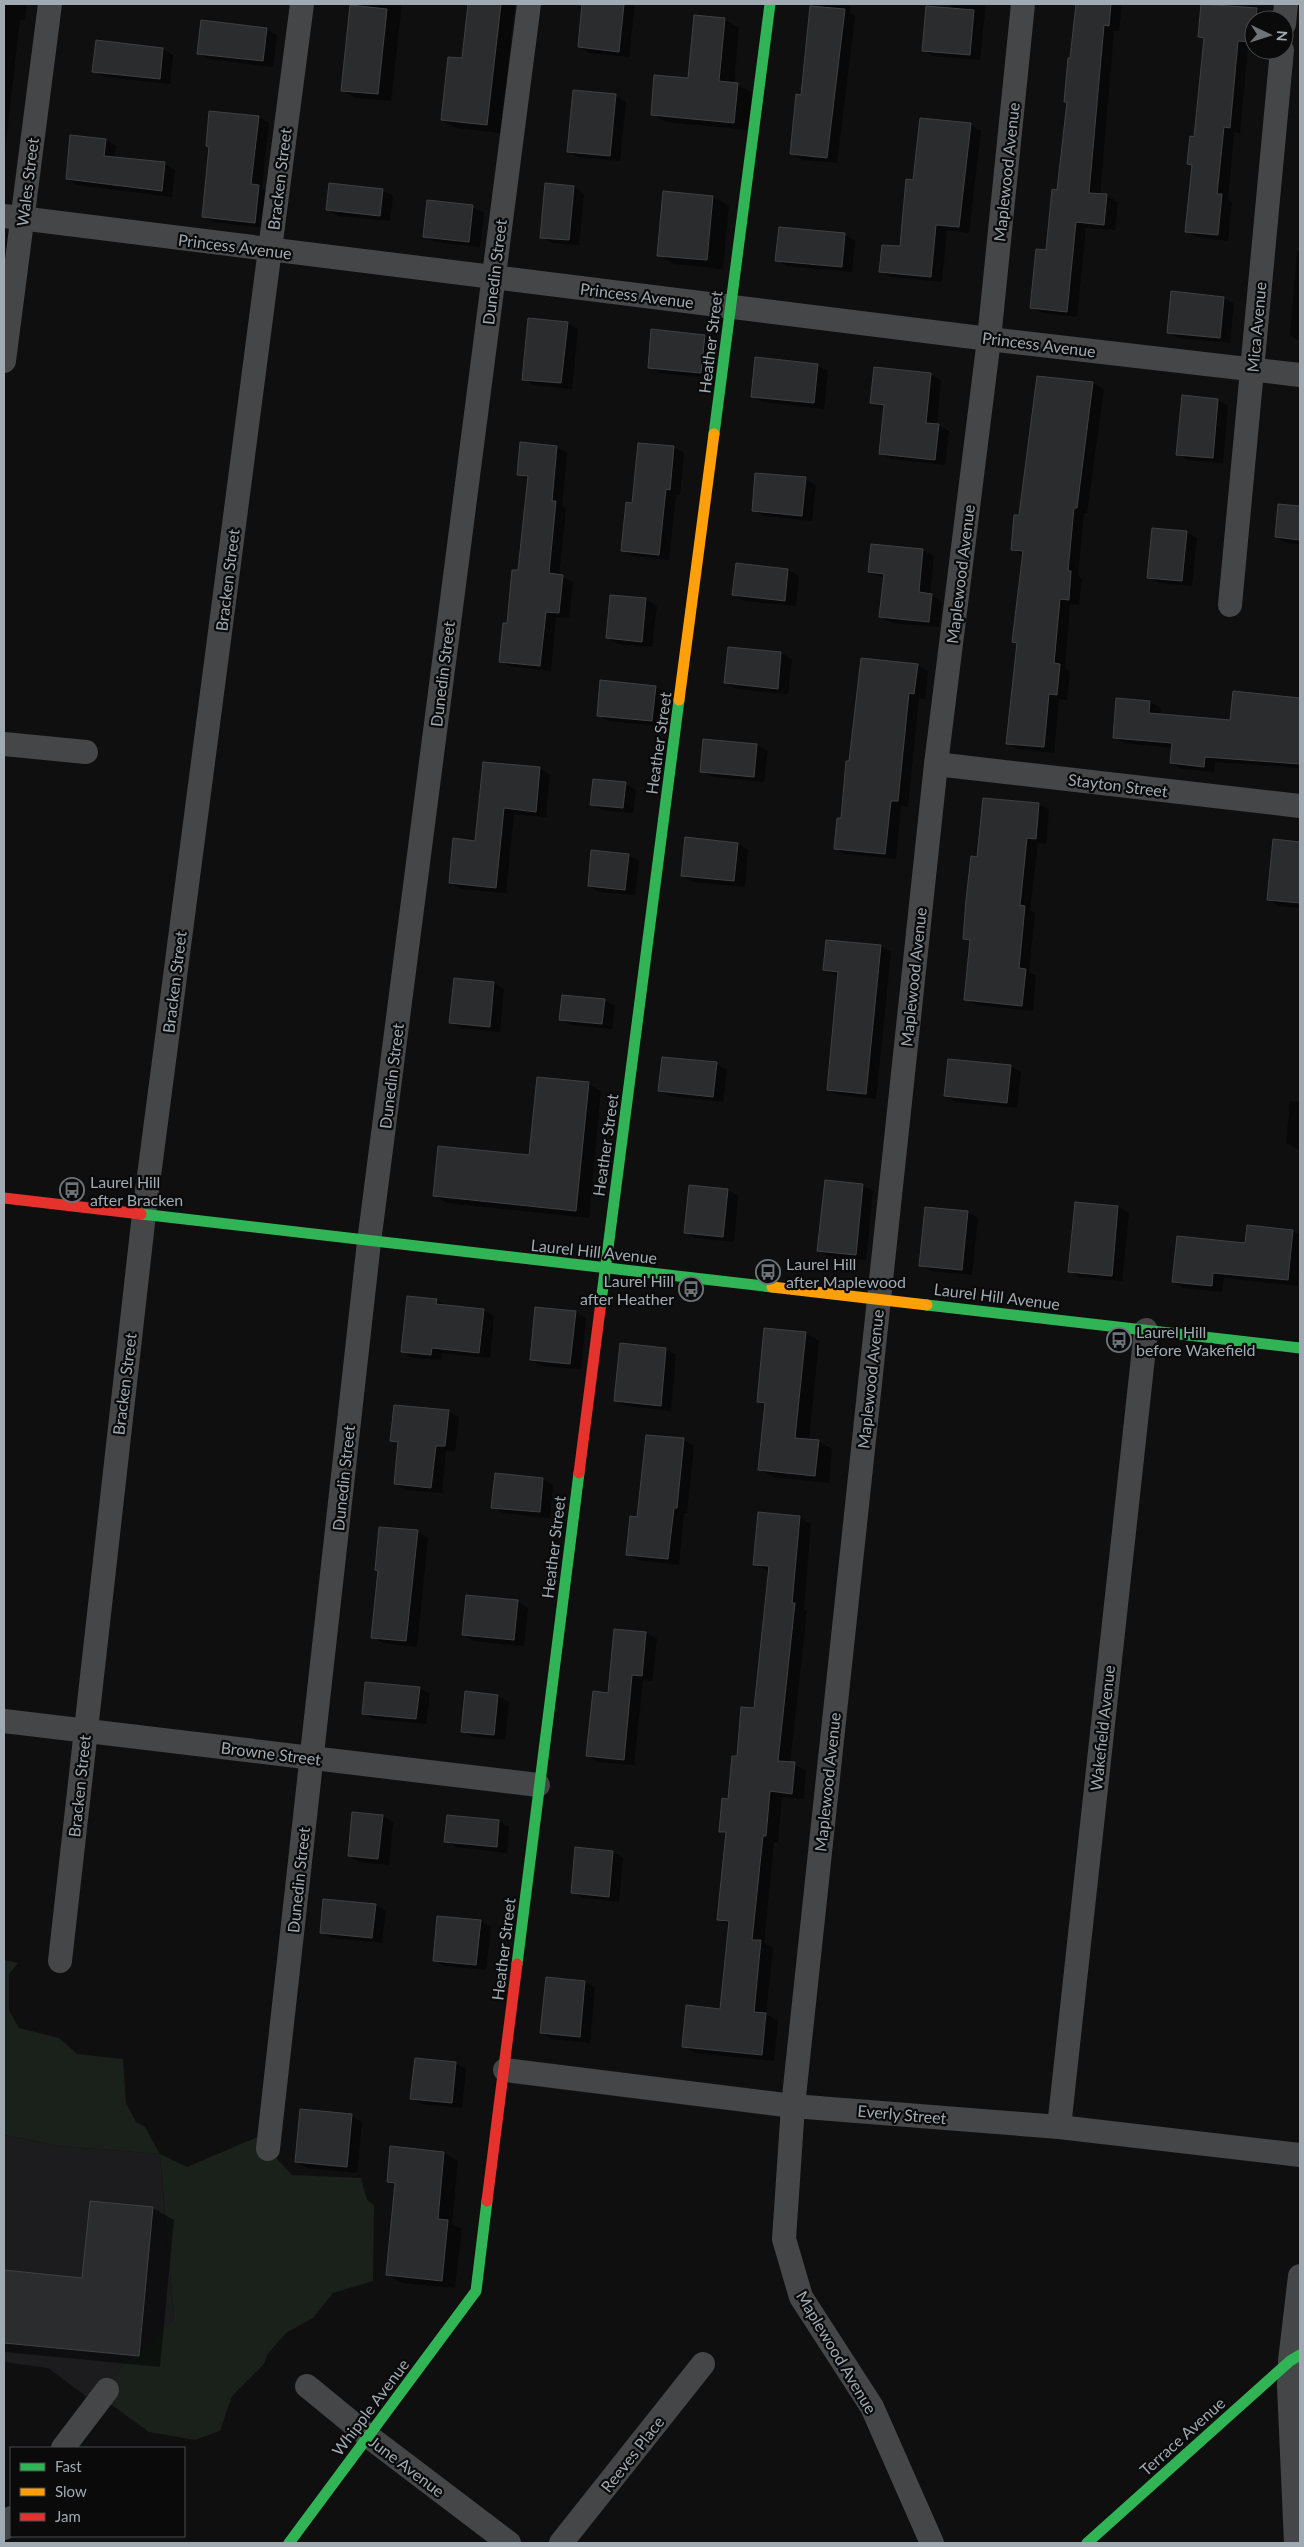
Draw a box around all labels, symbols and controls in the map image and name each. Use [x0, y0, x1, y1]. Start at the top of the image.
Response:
north arrow [1244, 10, 1294, 60]
text: N [1274, 30, 1291, 42]
street label: Maplewood Avenue [989, 101, 1023, 243]
street label: Bracken Street [263, 127, 295, 231]
street label: Wales Street [12, 136, 42, 227]
street label: Dunedin Street [478, 218, 510, 326]
street label: Princess Avenue [177, 230, 293, 262]
street label: Princess Avenue [579, 279, 695, 311]
street label: Mica Avenue [1243, 281, 1269, 373]
street label: Heather Street [694, 289, 726, 394]
street label: Princess Avenue [981, 328, 1097, 360]
street label: Maplewood Avenue [942, 503, 978, 645]
street label: Bracken Street [211, 528, 243, 632]
street label: Dunedin Street [426, 620, 458, 728]
street label: Heather Street [641, 690, 675, 795]
street label: Stayton Street [1067, 769, 1169, 801]
street label: Maplewood Avenue [896, 906, 930, 1048]
street label: Bracken Street [158, 930, 190, 1034]
street label: Dunedin Street [375, 1022, 407, 1130]
street label: Heather Street [588, 1092, 622, 1197]
place label: Laurel Hill after Bracken [90, 1172, 183, 1209]
bus stop icon: Laurel Hill after Bracken [59, 1177, 85, 1203]
street label: Laurel Hill Avenue [530, 1235, 658, 1267]
place label: Laurel Hill after Maplewood [786, 1254, 906, 1291]
bus stop icon: Laurel Hill after Maplewood [755, 1259, 781, 1285]
place label: Laurel Hill after Heather [580, 1271, 674, 1308]
bus stop icon: Laurel Hill after Heather [678, 1276, 704, 1302]
street label: Laurel Hill Avenue [933, 1279, 1061, 1313]
street label: Maplewood Avenue [853, 1308, 887, 1450]
place label: Laurel Hill before Wakefield [1136, 1322, 1256, 1359]
bus stop icon: Laurel Hill before Wakefield [1106, 1327, 1132, 1353]
street label: Bracken Street [108, 1332, 140, 1436]
street label: Dunedin Street [328, 1424, 358, 1532]
street label: Heather Street [537, 1494, 569, 1599]
street label: Wakefield Avenue [1086, 1664, 1118, 1792]
street label: Maplewood Avenue [810, 1711, 844, 1853]
street label: Bracken Street [64, 1734, 94, 1838]
street label: Browne Street [220, 1737, 322, 1769]
street label: Dunedin Street [283, 1826, 313, 1934]
street label: Heather Street [487, 1896, 519, 2001]
street label: Everly Street [857, 2101, 947, 2127]
street label: Maplewood Avenue [793, 2287, 881, 2417]
street label: Whipple Avenue [328, 2355, 412, 2459]
street label: Terrace Avenue [1136, 2393, 1228, 2479]
street label: Reeves Place [597, 2412, 667, 2496]
street label: June Avenue [366, 2432, 448, 2500]
legend [10, 2447, 185, 2537]
text: Fast [55, 2457, 82, 2475]
text: Slow [55, 2482, 87, 2500]
text: Jam [55, 2507, 81, 2525]

